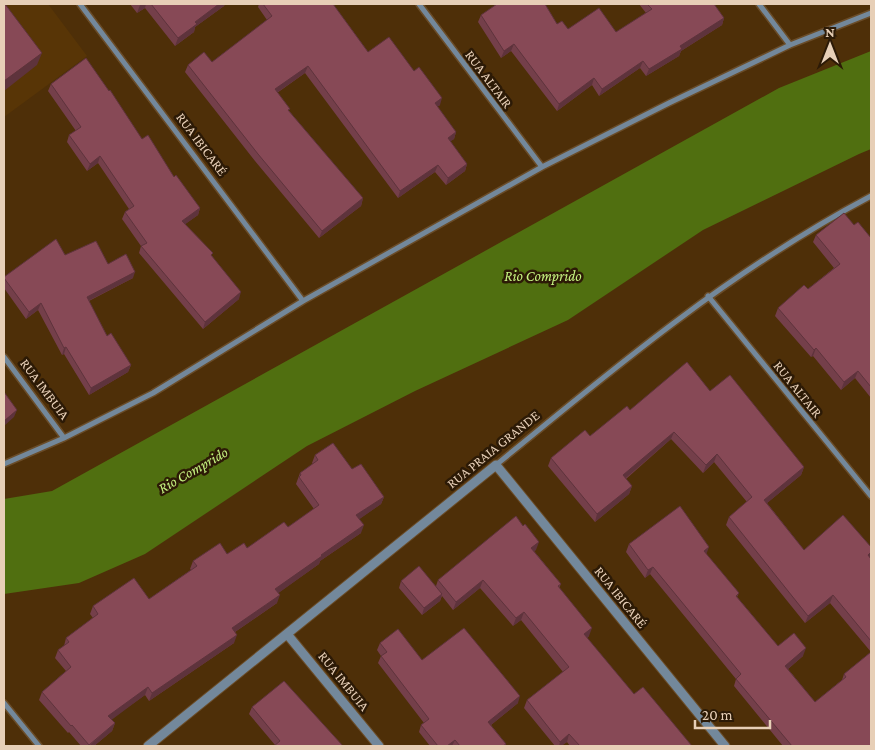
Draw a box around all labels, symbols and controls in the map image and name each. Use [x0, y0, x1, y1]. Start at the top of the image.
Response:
north arrow [805, 20, 855, 70]
text: N [825, 24, 835, 40]
street label: RUA ALTAIR [462, 47, 516, 111]
street label: RUA IBICARÉ [173, 109, 231, 179]
water label: Rio Comprido [504, 268, 582, 285]
street label: RUA IMBUIA [17, 356, 73, 423]
street label: RUA ALTAIR [770, 357, 826, 421]
street label: RUA PRAIA GRANDE [443, 407, 543, 491]
water label: Rio Comprido [155, 444, 231, 497]
street label: RUA IBICARÉ [591, 563, 651, 631]
street label: RUA IMBUIA [315, 648, 373, 714]
scale bar [695, 698, 770, 730]
text: 20 m [702, 707, 733, 723]

